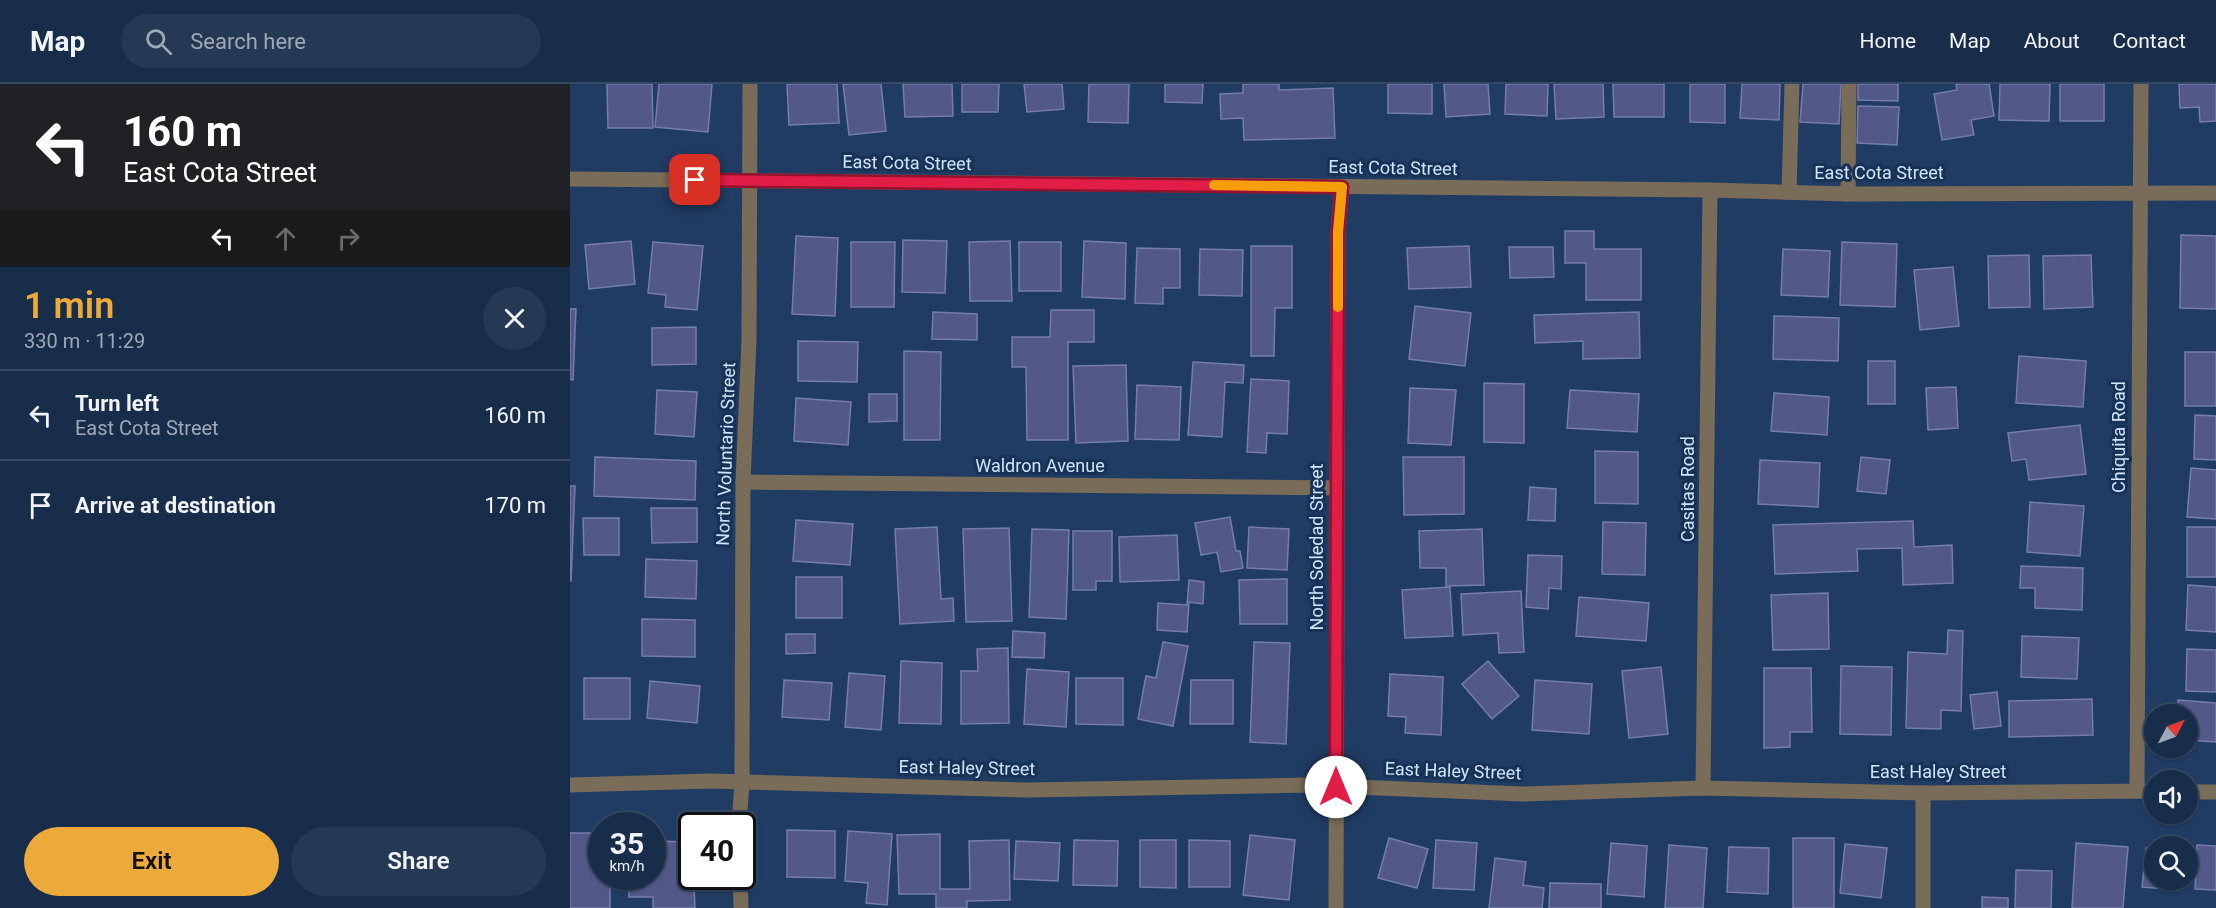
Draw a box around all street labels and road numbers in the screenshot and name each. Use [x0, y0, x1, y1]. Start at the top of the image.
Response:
street label: East Cota Street [842, 151, 972, 174]
street label: East Cota Street [1328, 156, 1458, 179]
street label: East Cota Street [1814, 162, 1944, 183]
street label: North Voluntario Street [712, 362, 739, 546]
street label: Chiquita Road [2108, 381, 2129, 493]
street label: Casitas Road [1677, 436, 1698, 542]
street label: Waldron Avenue [975, 455, 1105, 476]
street label: North Soledad Street [1306, 463, 1327, 630]
street label: East Haley Street [899, 756, 1036, 779]
street label: East Haley Street [1384, 758, 1522, 783]
street label: East Haley Street [1870, 761, 2006, 782]

